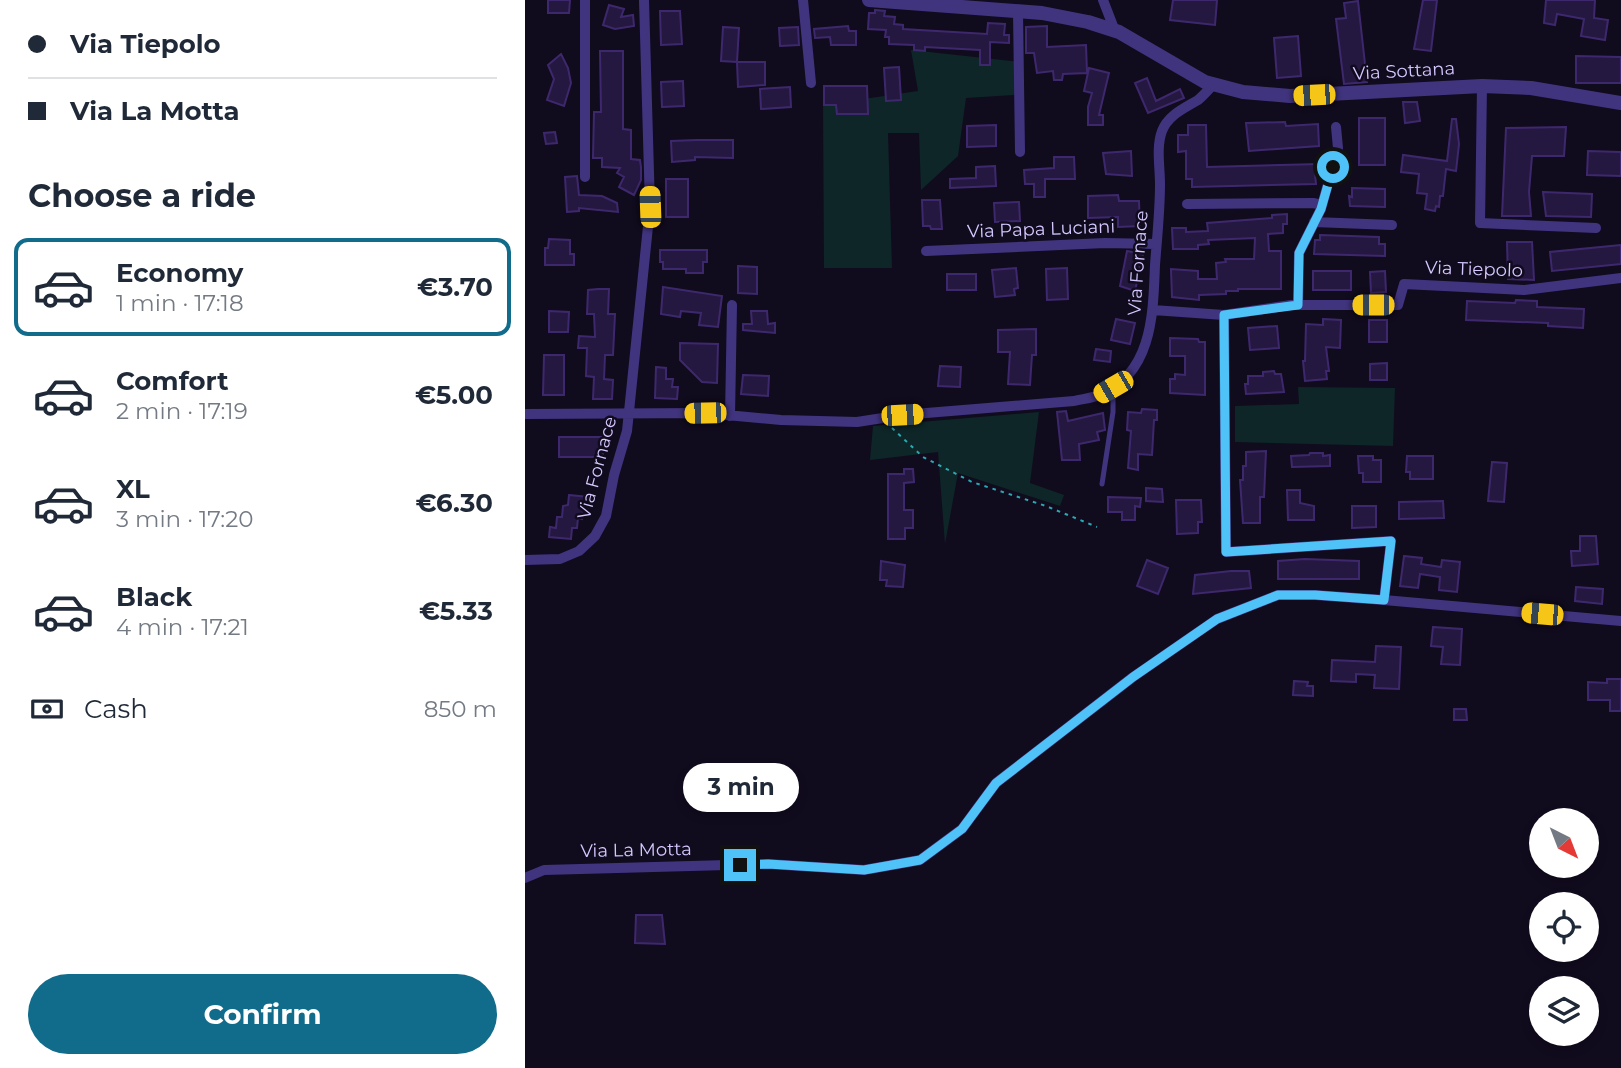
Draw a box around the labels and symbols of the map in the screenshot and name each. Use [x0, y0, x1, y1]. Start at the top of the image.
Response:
street label: Via Sottana [1352, 57, 1456, 85]
car [1293, 83, 1336, 107]
route start [1317, 151, 1349, 183]
car [639, 186, 662, 228]
street label: Via Fornace [1123, 209, 1153, 316]
street label: Via Papa Luciani [967, 215, 1115, 243]
street label: Via Tiepolo [1425, 256, 1523, 282]
car [1353, 295, 1395, 316]
car [1090, 367, 1137, 407]
car [684, 402, 727, 424]
car [881, 403, 924, 427]
street label: Via Fornace [573, 414, 621, 522]
car [1521, 602, 1564, 626]
callout: 3 min [682, 764, 798, 812]
north arrow [1529, 808, 1599, 878]
street label: Via La Motta [580, 838, 692, 862]
route end [724, 849, 756, 881]

